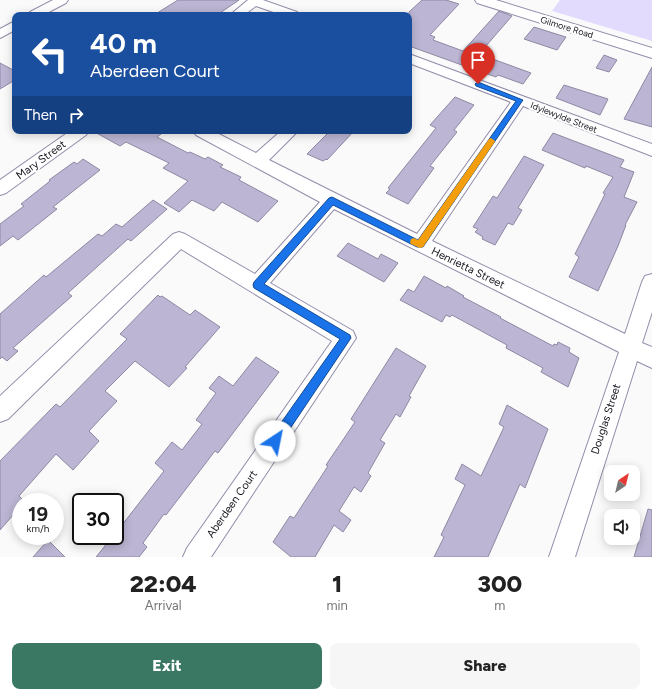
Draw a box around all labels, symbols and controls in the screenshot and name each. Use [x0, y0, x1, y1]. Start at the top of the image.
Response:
street label: Gilmore Road [539, 14, 595, 40]
text: 40 m [90, 26, 157, 60]
icon: left [24, 28, 76, 80]
pin [461, 43, 495, 84]
icon: arrive [467, 49, 489, 71]
text: Aberdeen Court [90, 60, 220, 82]
street label: Idylewylde Street [529, 99, 599, 135]
icon: right [65, 104, 87, 126]
text: Then [24, 106, 57, 124]
street label: Mary Street [14, 138, 68, 182]
street label: Henrietta Street [429, 245, 507, 291]
street label: Douglas Street [589, 382, 623, 456]
position arrow [254, 420, 296, 462]
north arrow [604, 465, 640, 501]
map controls [604, 465, 640, 545]
street label: Aberdeen Court [204, 468, 260, 540]
speed limit sign: 30 [72, 493, 124, 545]
text: 19 [28, 502, 48, 526]
button: sound [604, 509, 640, 545]
text: km/h [27, 522, 49, 535]
text: 22:04 [130, 569, 197, 598]
text: 1 [332, 569, 342, 598]
text: 300 [477, 569, 522, 598]
text: Arrival [145, 598, 182, 613]
text: min [326, 598, 348, 613]
text: m [494, 598, 505, 613]
button: Exit [12, 643, 322, 689]
button: Share [330, 643, 640, 689]

